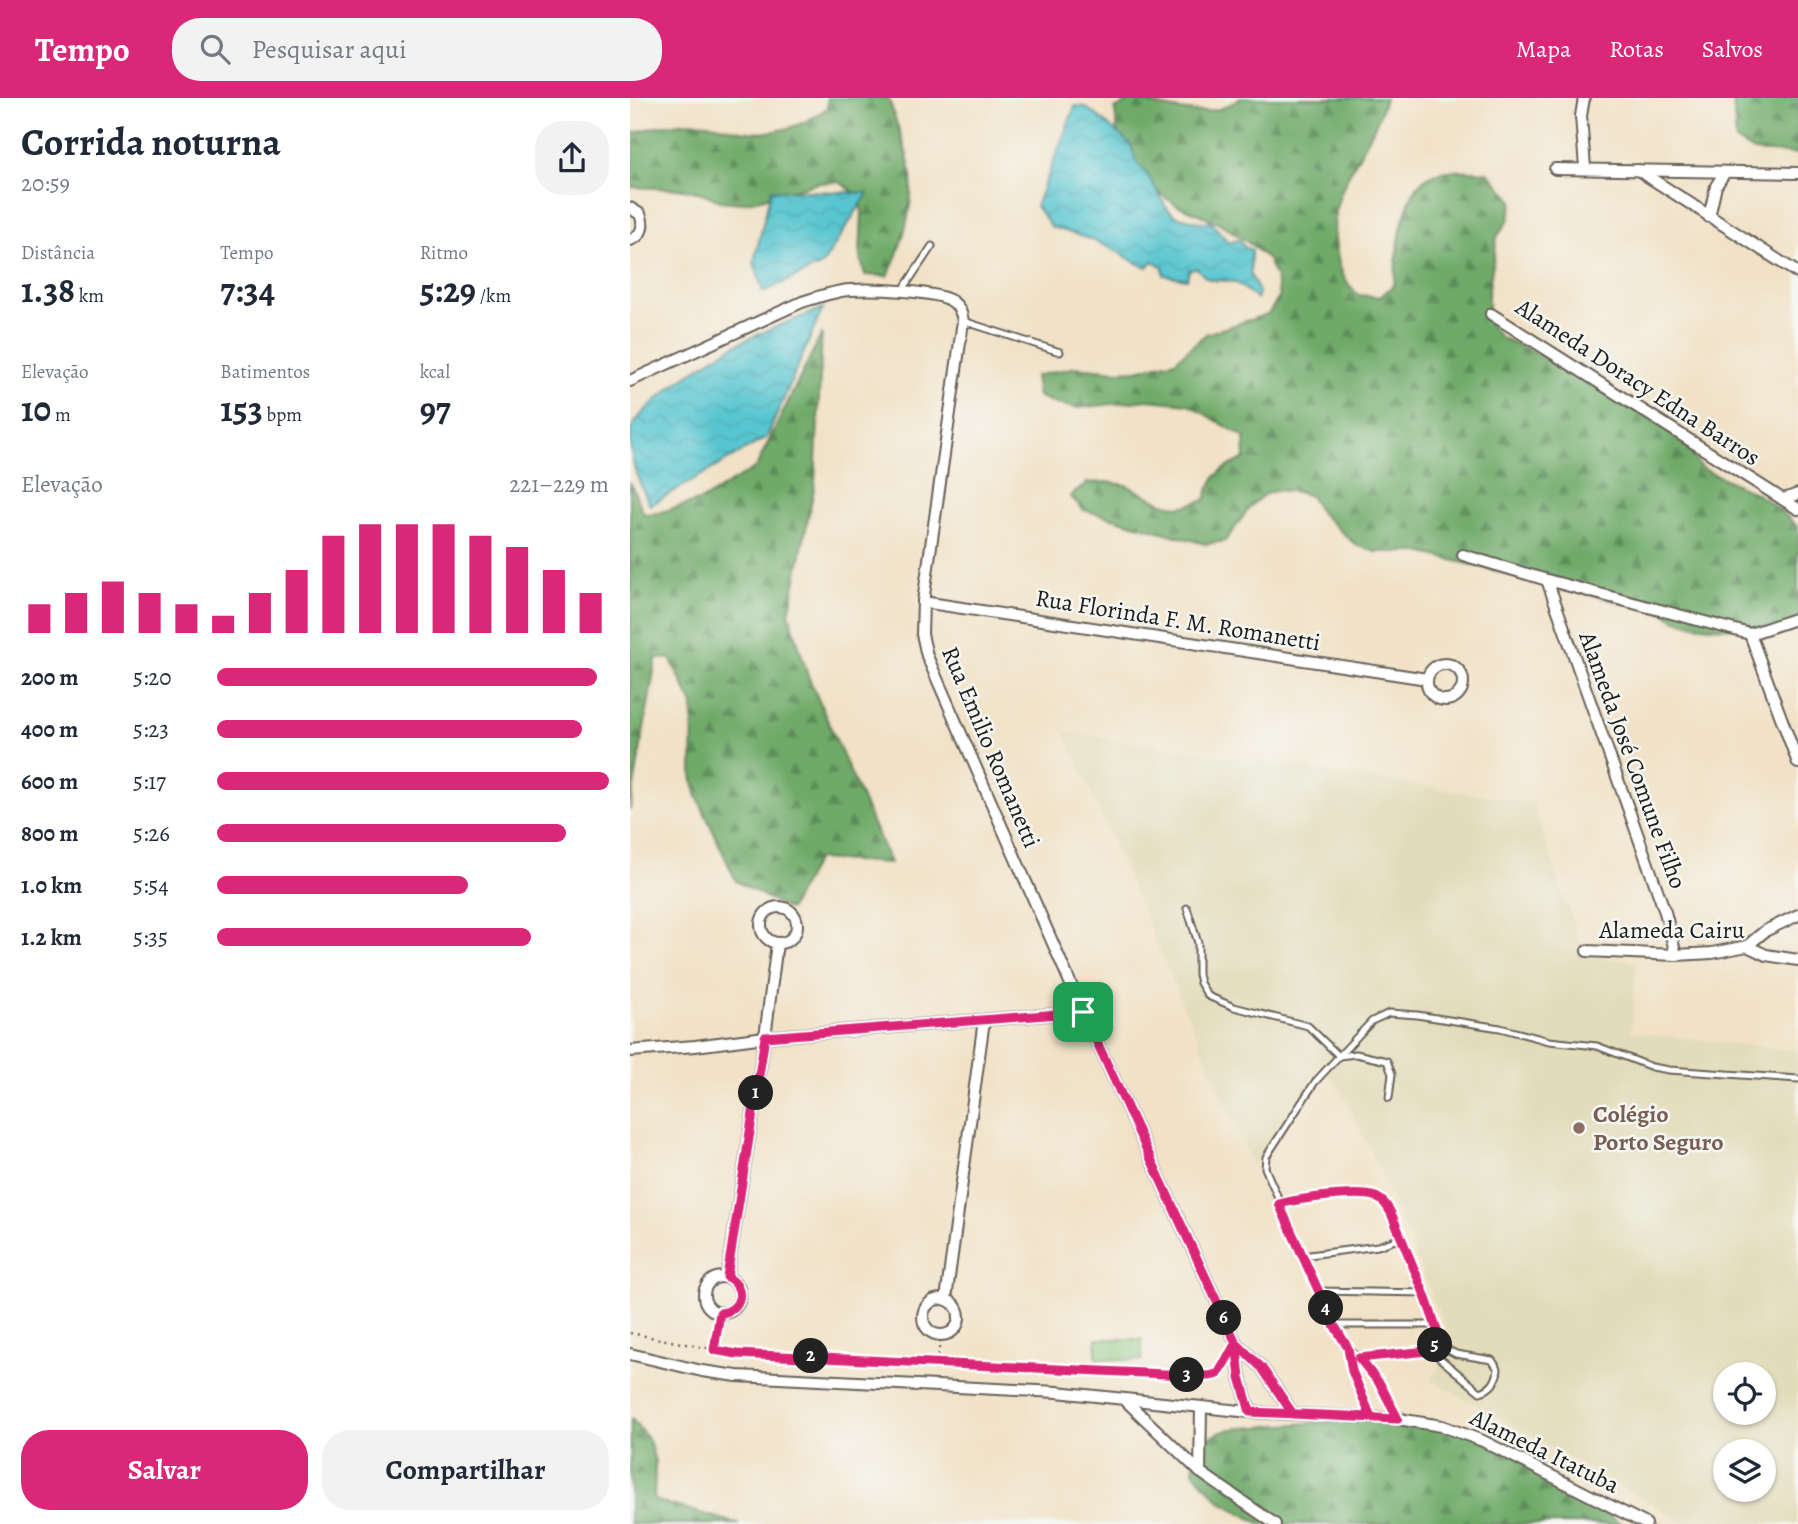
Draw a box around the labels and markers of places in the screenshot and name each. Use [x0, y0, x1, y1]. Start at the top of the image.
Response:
pin [1053, 982, 1113, 1042]
pin: 1 [738, 1076, 774, 1110]
place label: Colégio Porto Seguro [1593, 1098, 1724, 1158]
marker: Colégio Porto Seguro [1571, 1120, 1587, 1136]
pin: 4 [1308, 1290, 1344, 1326]
pin: 6 [1206, 1300, 1242, 1336]
pin: 5 [1418, 1328, 1452, 1362]
pin: 2 [794, 1338, 828, 1374]
pin: 3 [1170, 1358, 1204, 1392]

